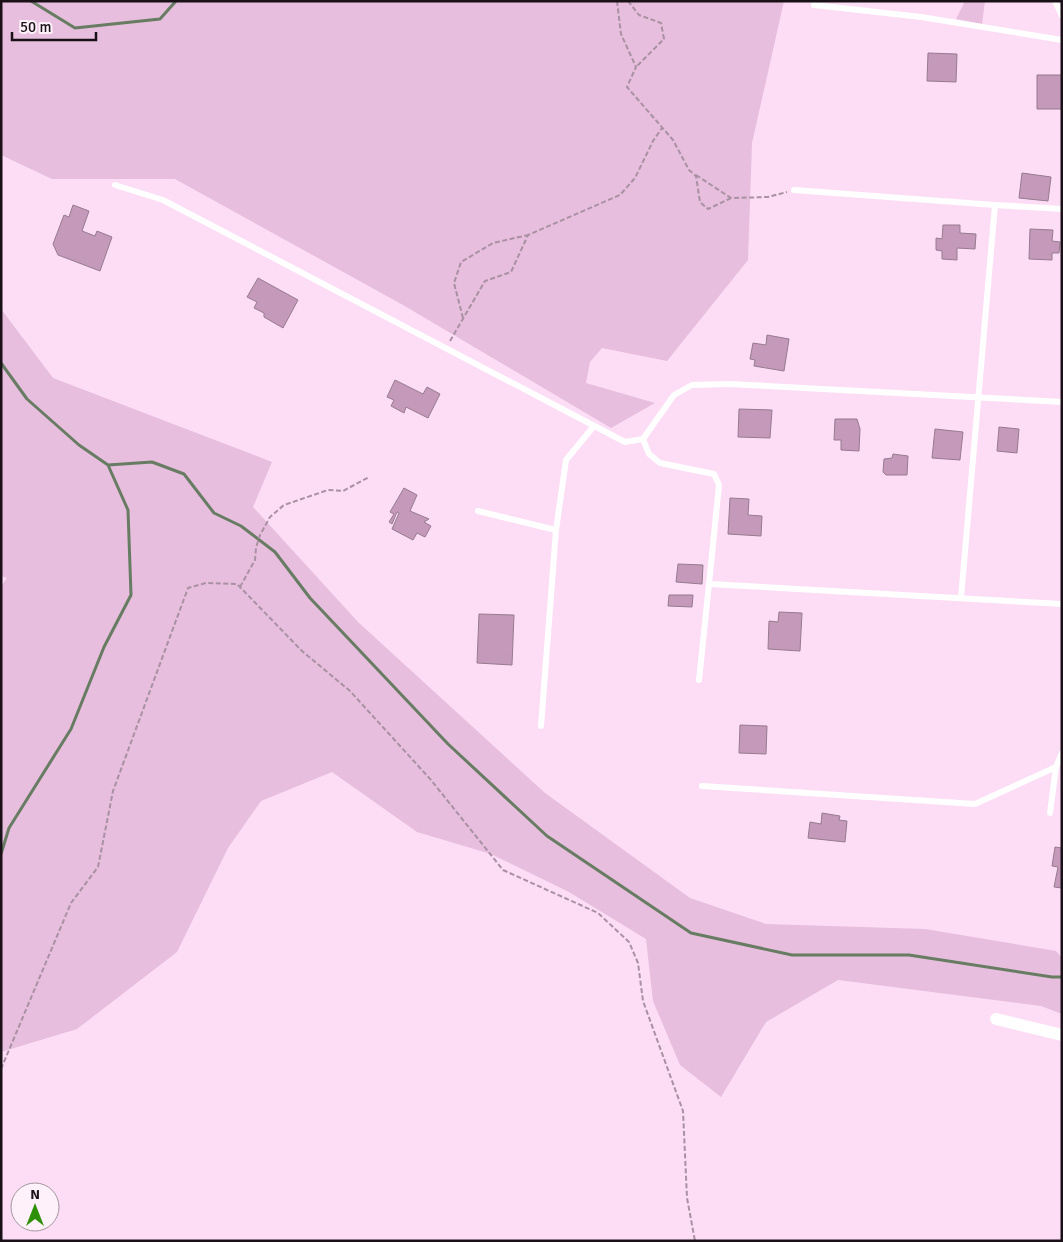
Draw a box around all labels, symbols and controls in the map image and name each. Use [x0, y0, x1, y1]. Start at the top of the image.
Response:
scale bar [12, 10, 96, 42]
text: 50 m [20, 18, 51, 36]
north arrow [10, 1182, 60, 1232]
text: N [30, 1186, 40, 1203]

